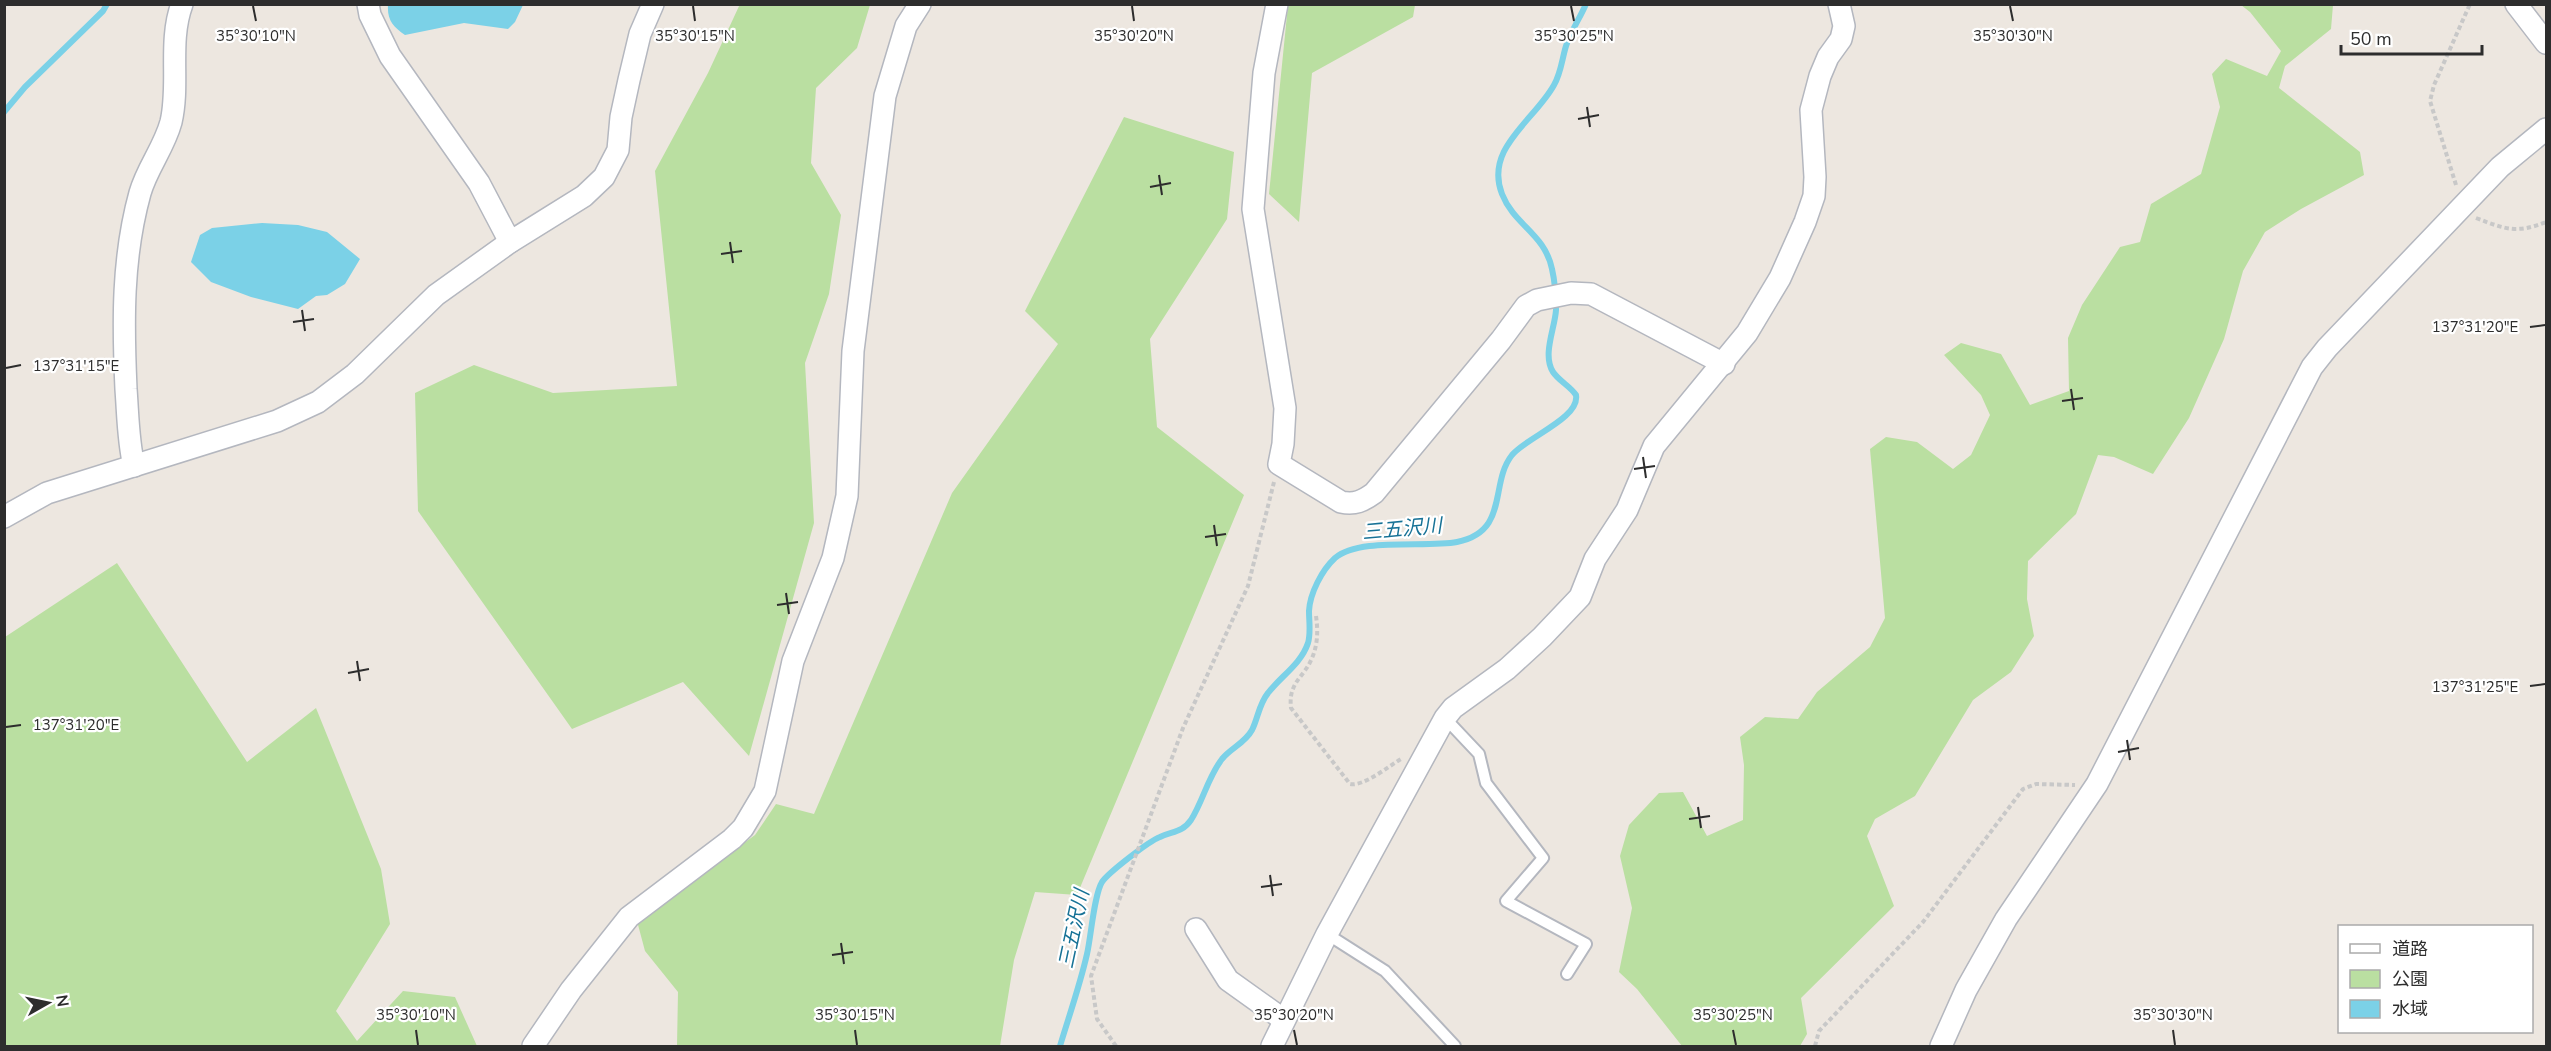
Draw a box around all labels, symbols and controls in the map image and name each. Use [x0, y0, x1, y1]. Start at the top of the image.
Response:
scale bar [2341, 18, 2482, 56]
text: 35°30'10"N [216, 26, 296, 46]
text: 35°30'15"N [655, 26, 735, 46]
text: 35°30'20"N [1094, 26, 1174, 46]
text: 35°30'25"N [1534, 26, 1614, 46]
text: 35°30'30"N [1973, 26, 2053, 46]
text: 50 m [2350, 27, 2392, 51]
text: 137°31'20"E [2432, 317, 2518, 337]
text: 137°31'15"E [33, 356, 119, 376]
water label: 三五沢川 [1361, 512, 1445, 546]
text: 137°31'25"E [2432, 677, 2518, 697]
text: 137°31'20"E [33, 715, 119, 735]
water label: 三五沢川 [1052, 885, 1096, 971]
legend [2338, 925, 2533, 1033]
text: 道路 [2392, 937, 2428, 961]
text: 公園 [2392, 967, 2428, 991]
north arrow [18, 973, 78, 1033]
text: N [50, 993, 74, 1008]
text: 水域 [2392, 997, 2428, 1021]
text: 35°30'10"N [376, 1005, 456, 1025]
text: 35°30'15"N [815, 1005, 895, 1025]
text: 35°30'20"N [1254, 1005, 1334, 1025]
text: 35°30'25"N [1693, 1005, 1773, 1025]
text: 35°30'30"N [2133, 1005, 2213, 1025]

